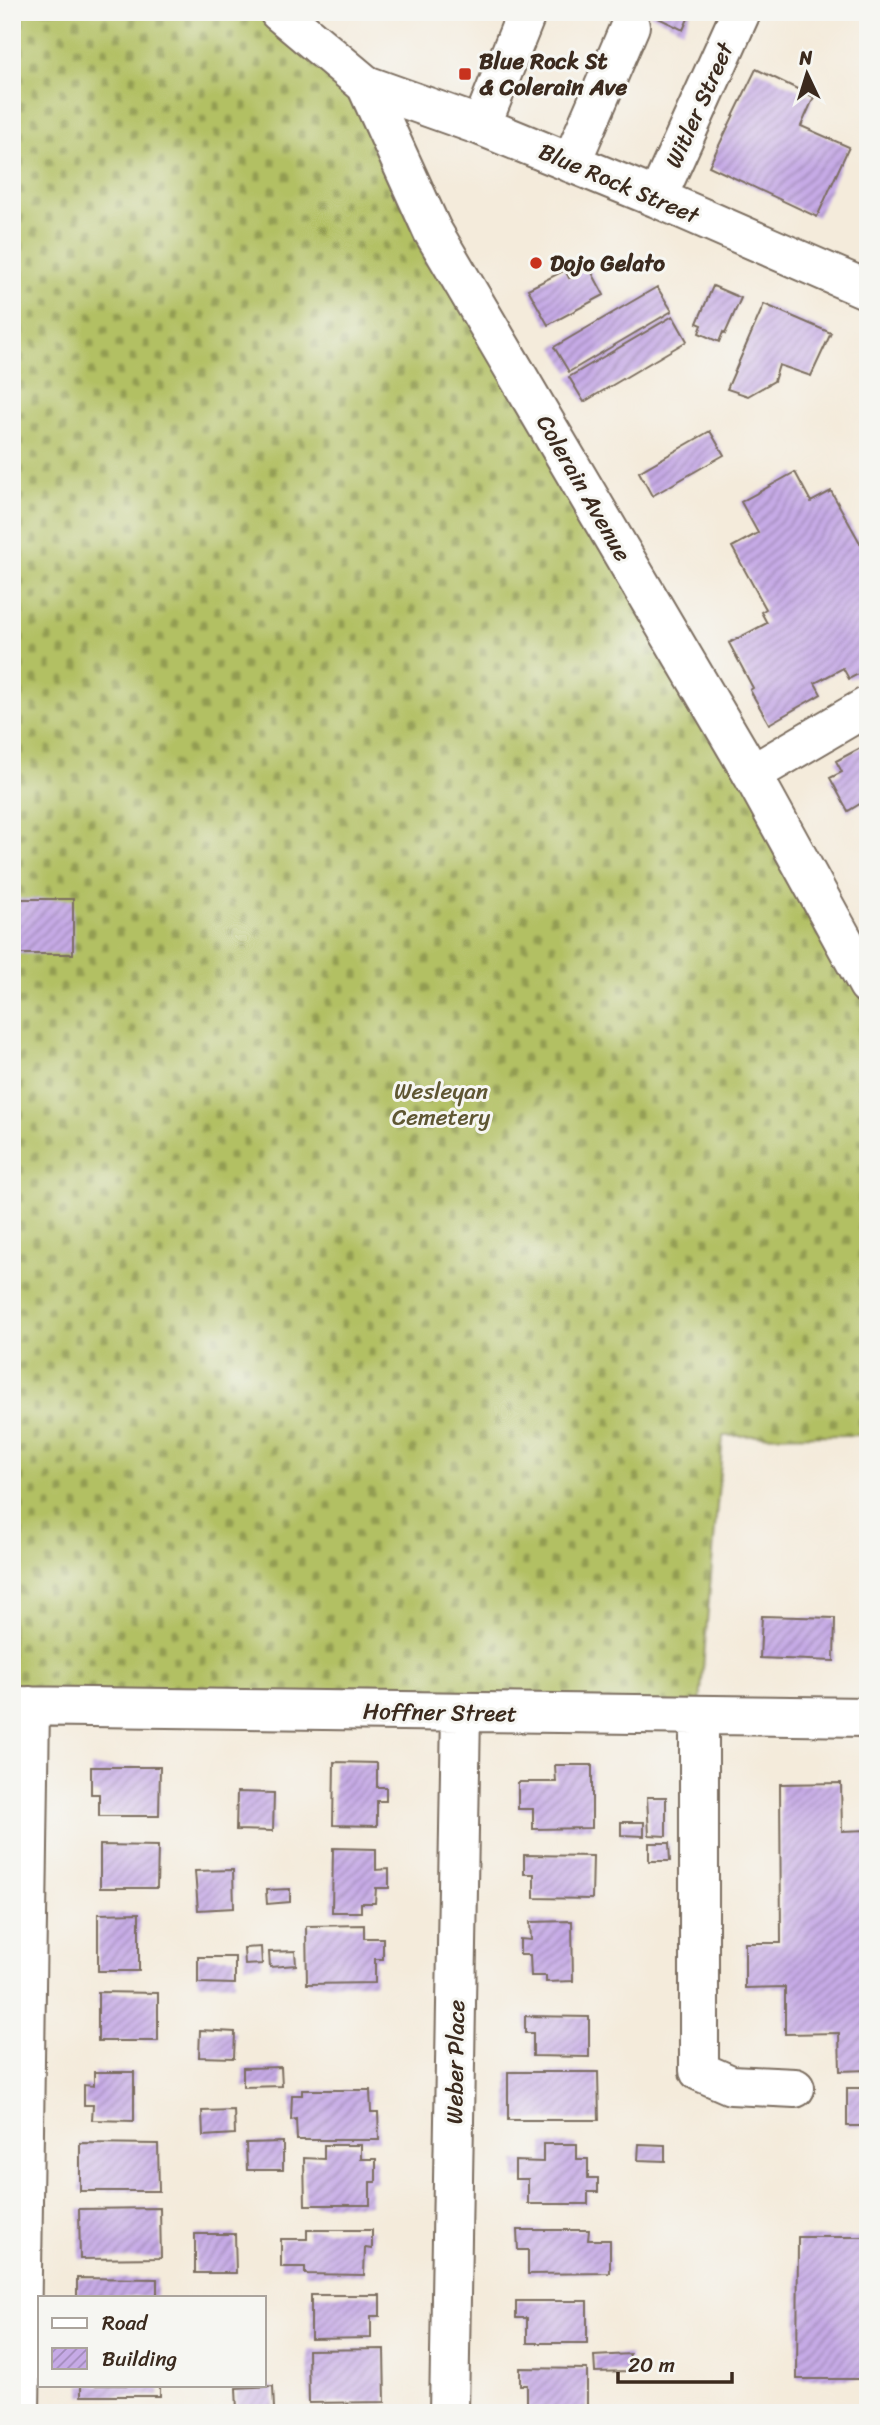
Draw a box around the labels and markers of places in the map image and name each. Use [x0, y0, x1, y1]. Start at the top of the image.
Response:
place label: Blue Rock St & Colerain Ave [479, 41, 628, 108]
marker: Blue Rock St & Colerain Ave [457, 66, 473, 82]
place label: Dojo Gelato [550, 243, 665, 284]
marker: Dojo Gelato [528, 255, 544, 271]

